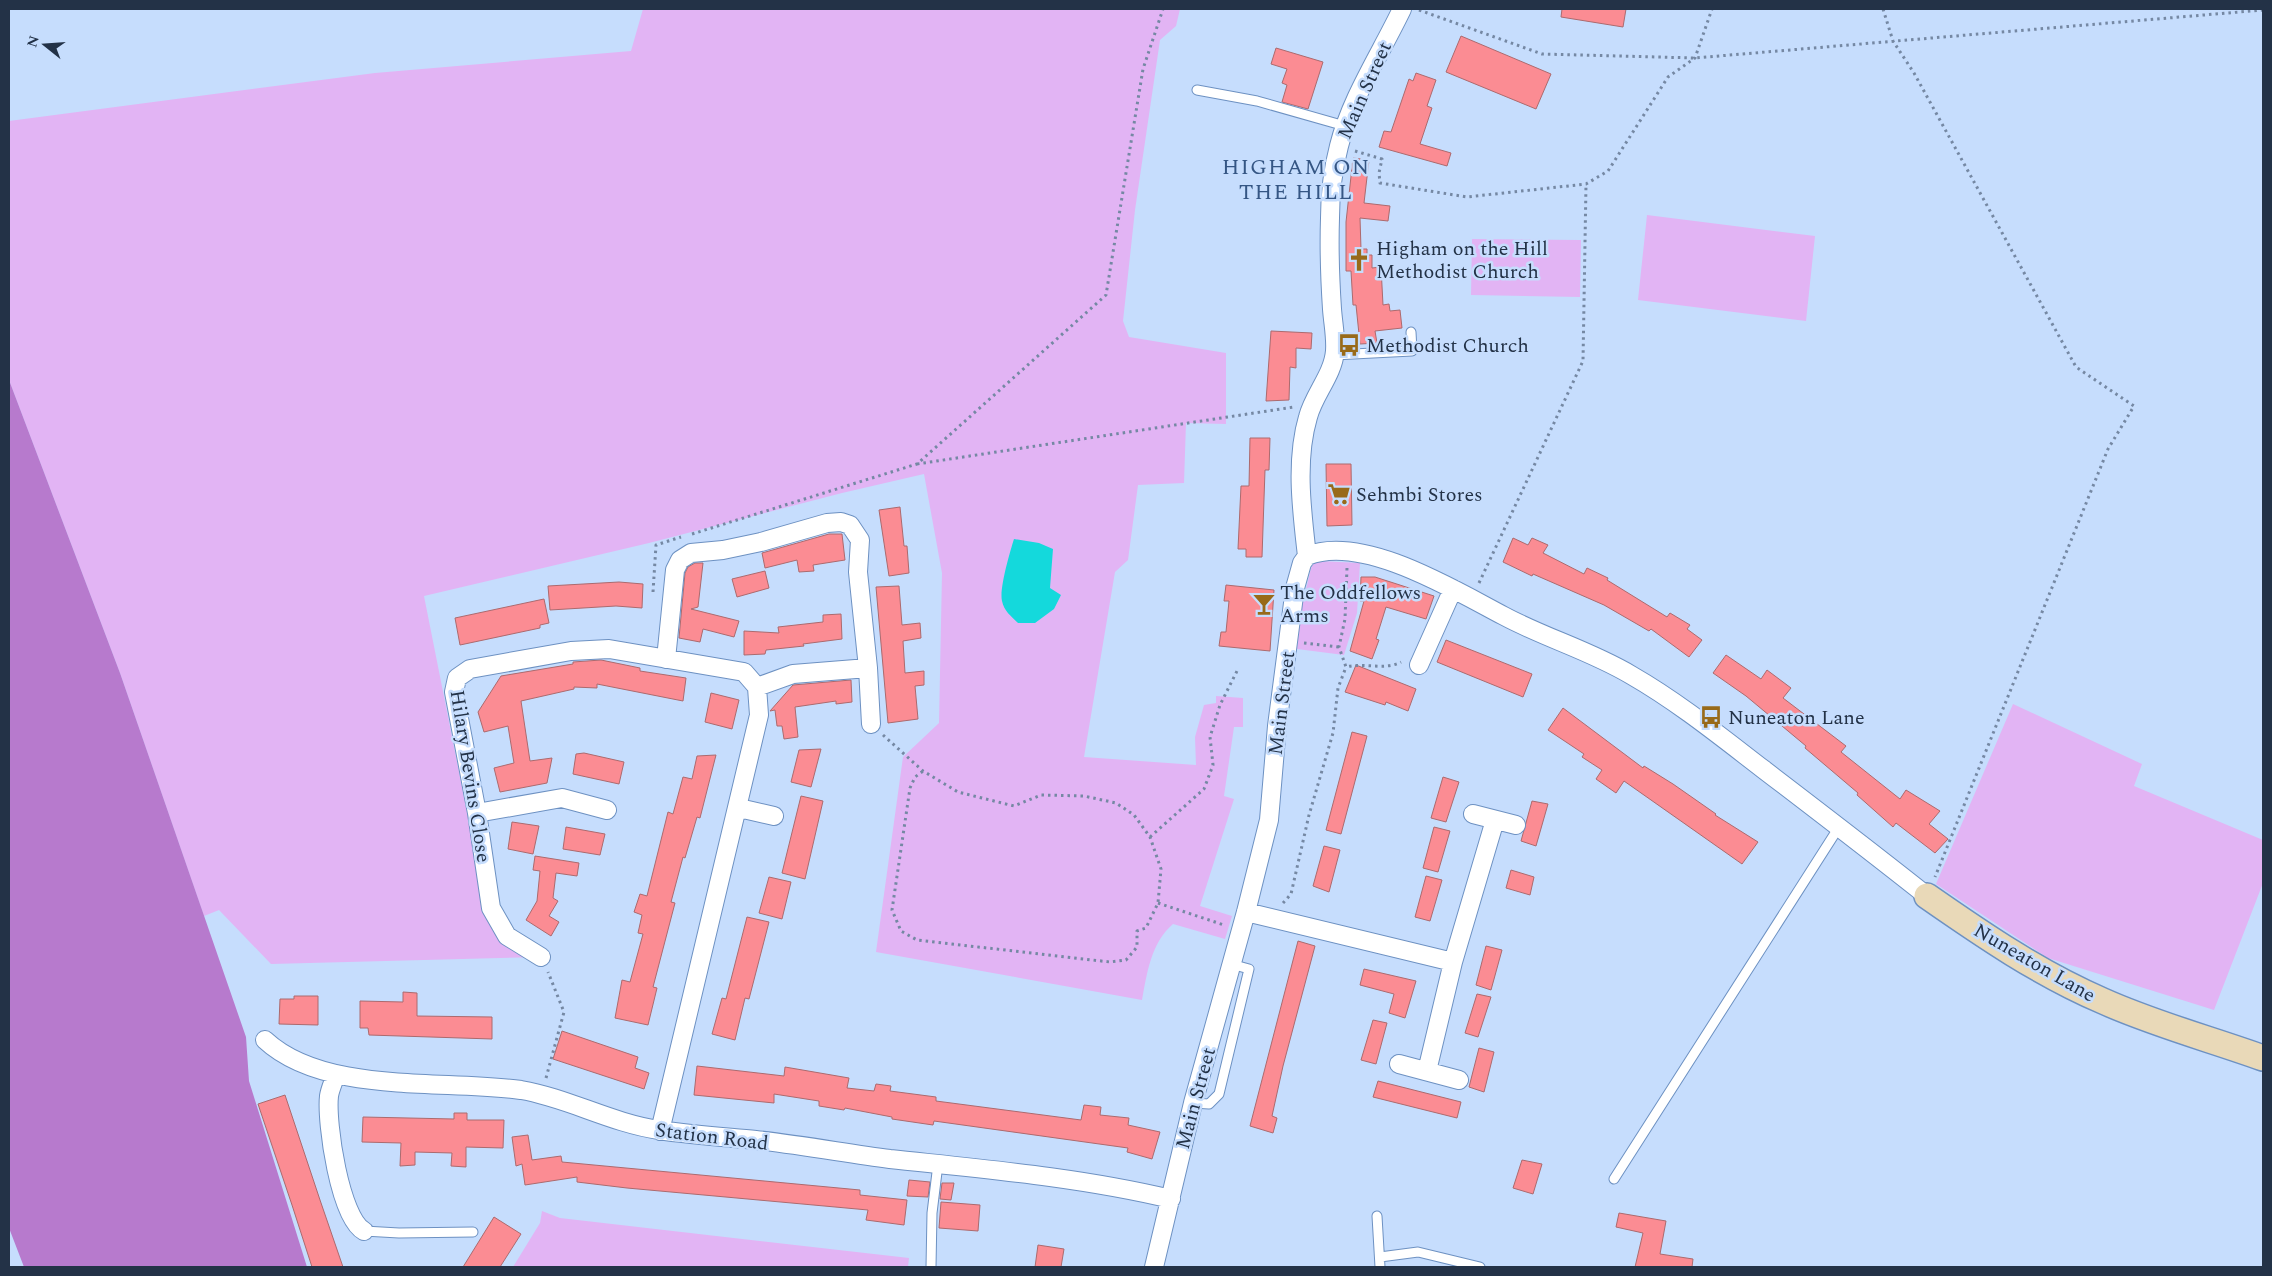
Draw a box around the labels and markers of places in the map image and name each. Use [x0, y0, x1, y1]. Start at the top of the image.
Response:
place label: Higham on the Hill Methodist Church [1376, 234, 1548, 287]
church icon: Higham on the Hill Methodist Church [1346, 247, 1372, 273]
place label: Methodist Church [1366, 331, 1529, 361]
bus stop icon: Methodist Church [1336, 332, 1362, 358]
place label: Sehmbi Stores [1356, 480, 1483, 510]
supermarket icon: Sehmbi Stores [1326, 481, 1352, 507]
place label: The Oddfellows Arms [1280, 578, 1421, 631]
bar icon: The Oddfellows Arms [1251, 591, 1277, 617]
place label: Nuneaton Lane [1728, 703, 1865, 733]
bus stop icon: Nuneaton Lane [1698, 704, 1724, 730]

